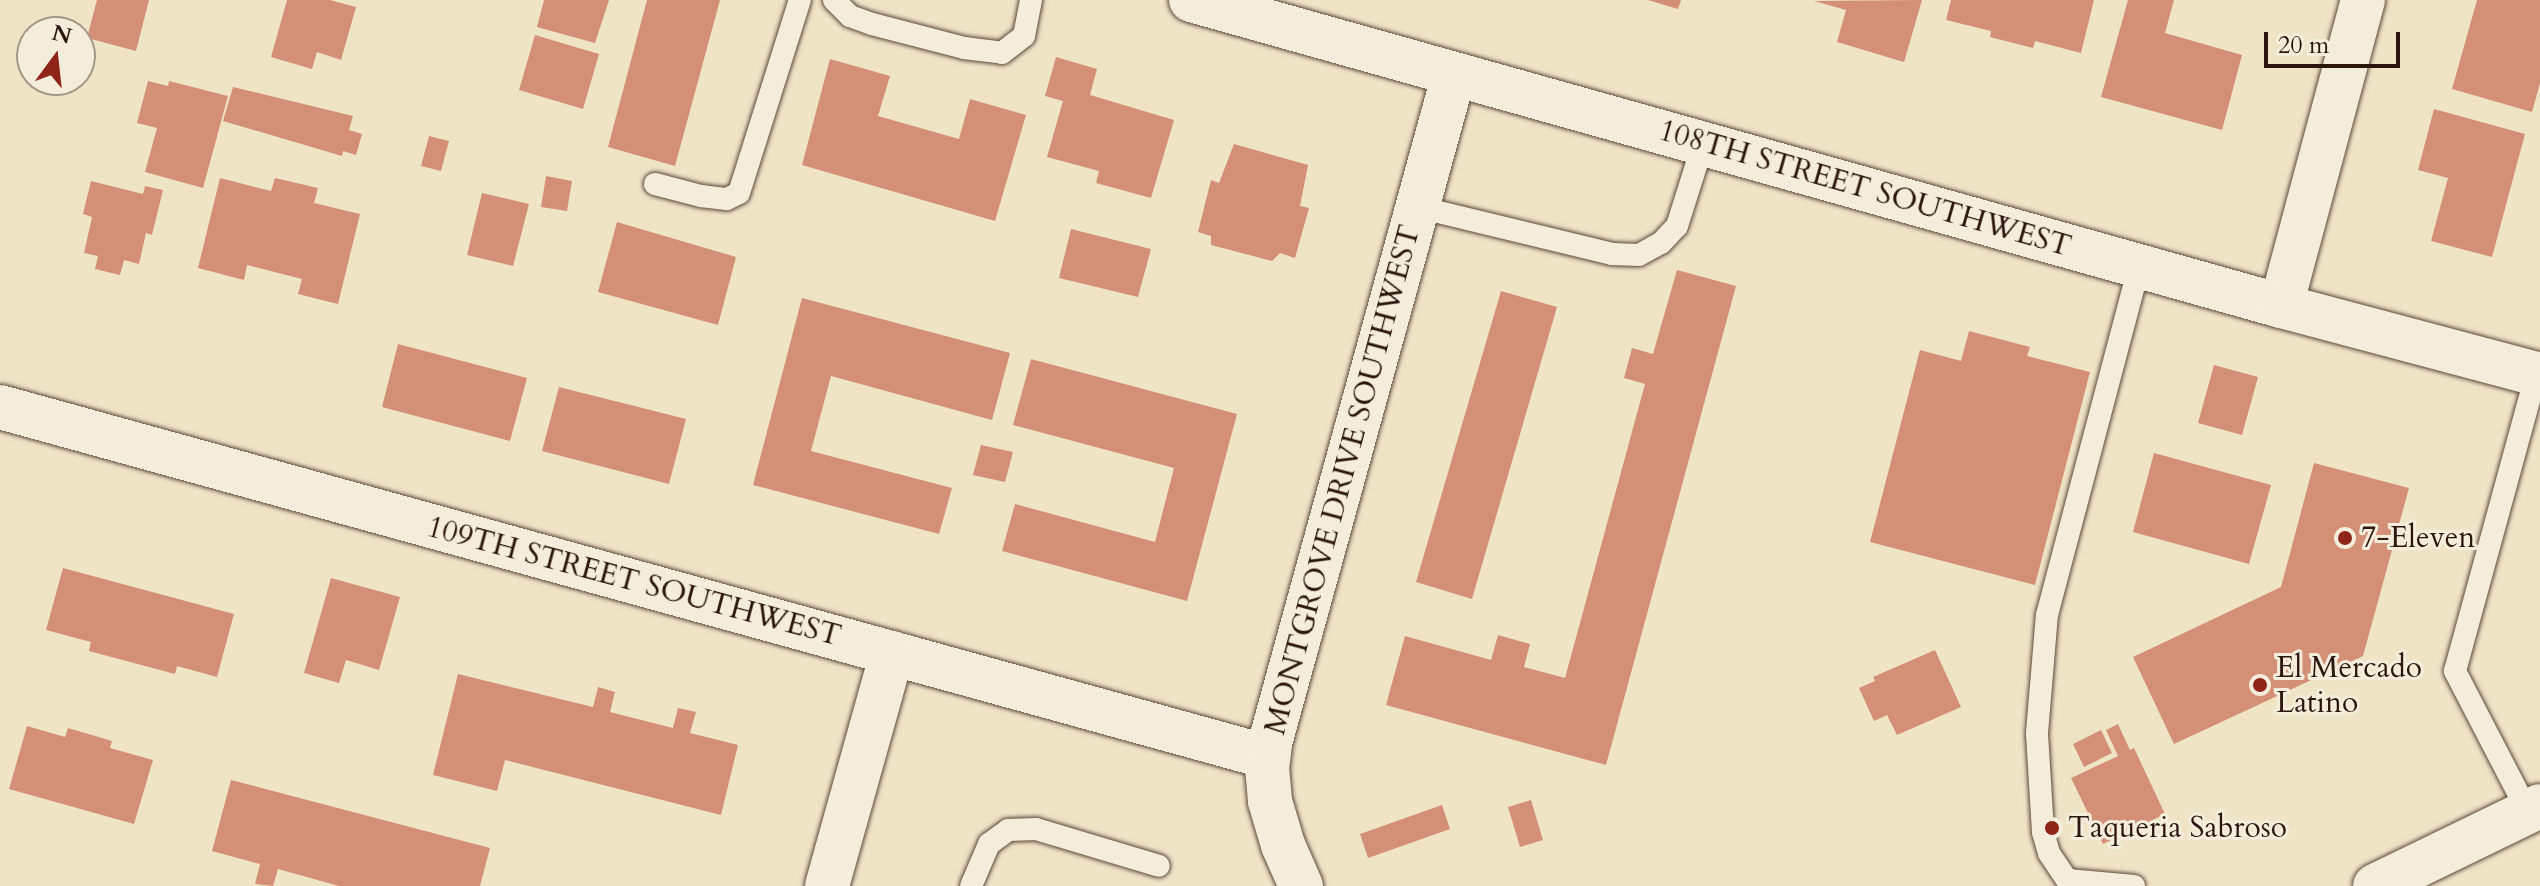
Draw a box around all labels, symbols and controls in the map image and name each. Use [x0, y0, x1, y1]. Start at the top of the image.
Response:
north arrow [16, 16, 96, 96]
scale bar [2268, 16, 2404, 66]
text: N [49, 18, 75, 52]
text: 20 m [2278, 29, 2329, 62]
street label: 108TH STREET SOUTHWEST [1655, 113, 2075, 265]
street label: MONTGROVE DRIVE SOUTHWEST [1258, 221, 1428, 739]
street label: 109TH STREET SOUTHWEST [423, 509, 845, 655]
place label: 7-Eleven [2361, 520, 2475, 556]
marker: 7-Eleven [2336, 529, 2354, 547]
place label: El Mercado Latino [2276, 650, 2422, 720]
marker: El Mercado Latino [2251, 676, 2269, 694]
place label: Taqueria Sabroso [2068, 810, 2287, 846]
marker: Taqueria Sabroso [2043, 819, 2061, 837]

